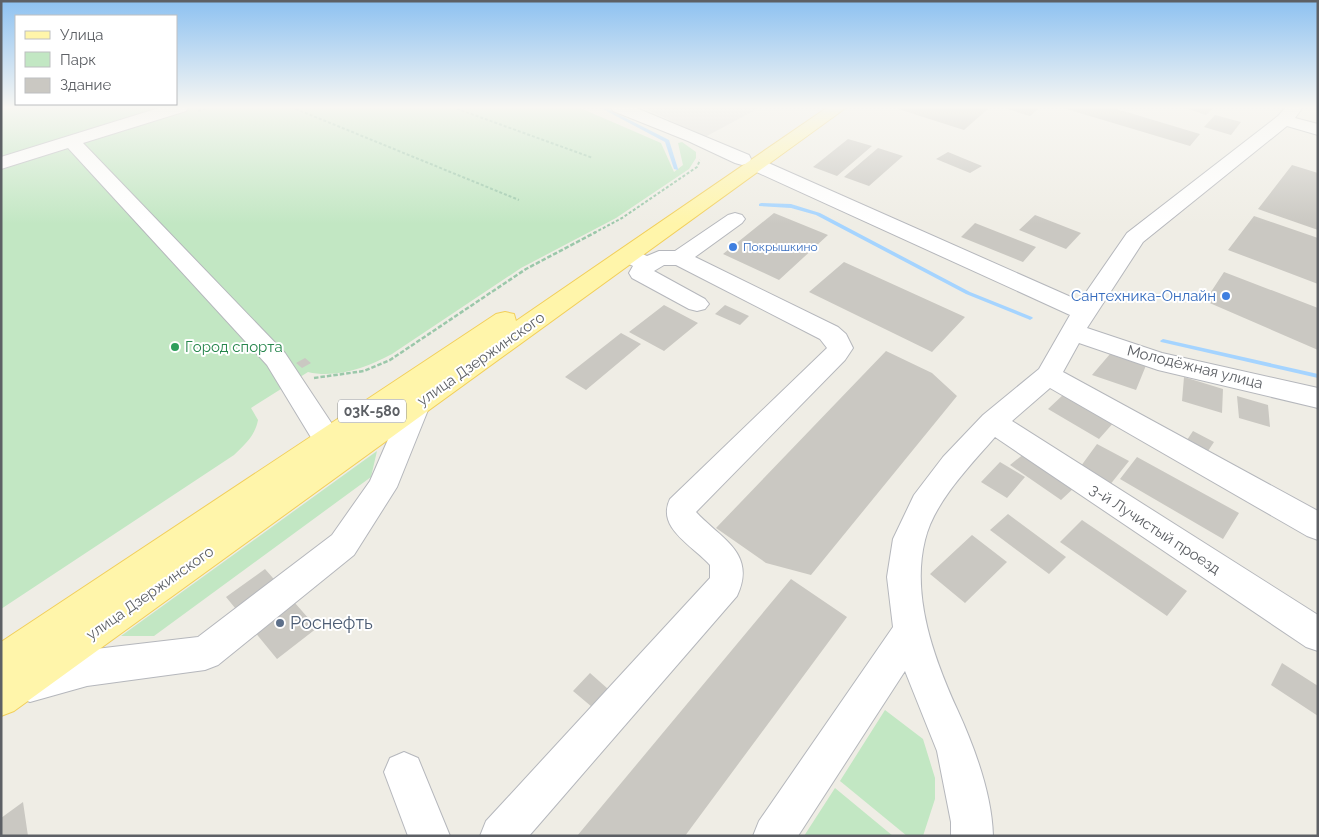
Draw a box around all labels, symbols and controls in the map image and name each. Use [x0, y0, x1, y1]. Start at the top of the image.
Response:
legend [15, 15, 178, 105]
text: Улица [60, 26, 104, 44]
text: Парк [60, 51, 96, 69]
text: Здание [60, 76, 112, 94]
place label: Покрышкино [743, 240, 818, 254]
marker: Покрышкино [727, 241, 739, 253]
place label: Сантехника-Онлайн [1071, 287, 1216, 305]
marker: Сантехника-Онлайн [1220, 290, 1232, 302]
street label: улица Дзержинского [414, 308, 548, 410]
place label: Город спорта [185, 338, 283, 356]
marker: Город спорта [169, 341, 181, 353]
street label: Молодёжная улица [1125, 341, 1265, 393]
road number: 03К-580 [338, 400, 406, 422]
street label: 3-й Лучистый проезд [1086, 480, 1224, 578]
street label: улица Дзержинского [83, 542, 217, 644]
place label: Роснефть [290, 612, 373, 633]
marker: Роснефть [274, 617, 286, 629]

